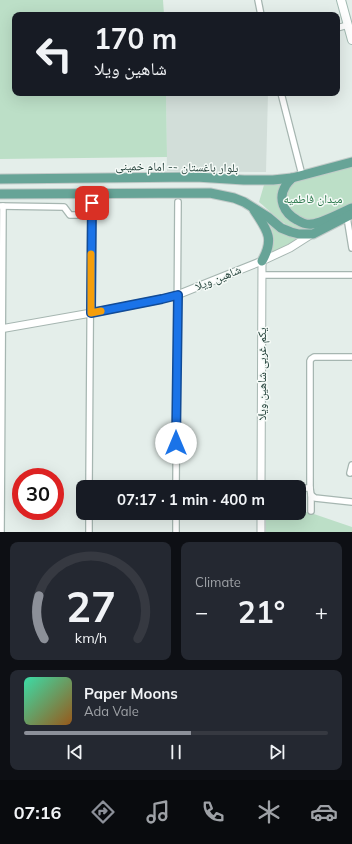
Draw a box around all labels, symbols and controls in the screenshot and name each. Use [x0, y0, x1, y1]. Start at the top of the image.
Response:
text: 170 m [94, 21, 177, 56]
icon: left [28, 28, 80, 80]
text: شاهین ویلا [94, 57, 167, 80]
street label: بلوار باغستان -- امام خمینی [115, 158, 239, 176]
pin [75, 186, 109, 220]
park label: میدان فاطمیه [283, 191, 343, 206]
icon: arrive [81, 192, 103, 214]
street label: شاهین ویلا [192, 261, 243, 294]
street label: یکم غربی شاهین ویلا [254, 327, 270, 421]
position arrow [155, 422, 197, 464]
speed limit sign: 30 [12, 468, 64, 520]
text: 07:17 · 1 min · 400 m [117, 490, 265, 509]
text: Climate [195, 574, 241, 590]
text: 27 [66, 580, 115, 632]
text: 21° [238, 593, 285, 631]
text: − [195, 598, 208, 626]
text: + [315, 598, 328, 626]
text: km/h [74, 629, 107, 647]
text: Paper Moons [84, 684, 178, 703]
text: Ada Vale [84, 703, 139, 719]
icon: previous [64, 741, 86, 763]
icon: pause [165, 741, 187, 763]
icon: next [266, 741, 288, 763]
icon: directions [89, 798, 117, 826]
icon: music [144, 798, 172, 826]
icon: phone [199, 798, 227, 826]
icon: climate [255, 798, 283, 826]
icon: car [310, 798, 338, 826]
text: 07:16 [14, 801, 61, 824]

